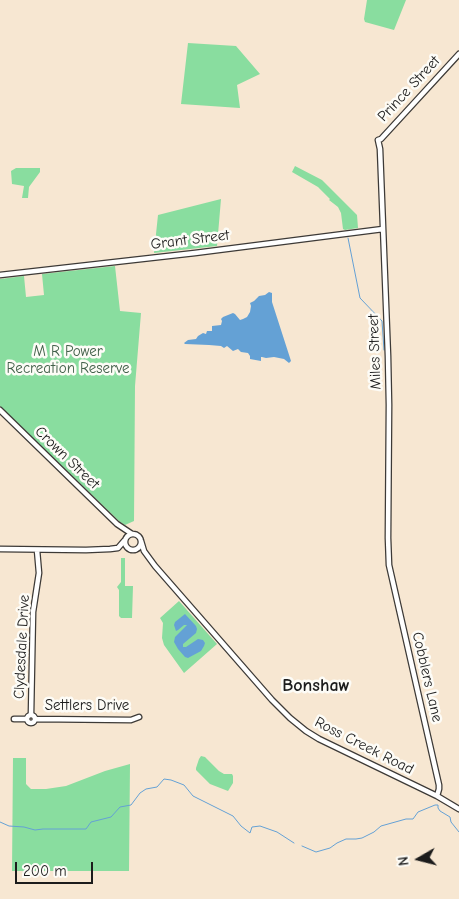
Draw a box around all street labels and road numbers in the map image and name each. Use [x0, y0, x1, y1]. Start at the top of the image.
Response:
street label: Prince Street [374, 52, 444, 126]
street label: Grant Street [150, 226, 230, 254]
street label: Miles Street [365, 314, 385, 390]
street label: Crown Street [31, 423, 103, 493]
street label: Clydesdale Drive [10, 594, 34, 700]
street label: Cobblers Lane [408, 630, 446, 724]
street label: Settlers Drive [45, 697, 129, 715]
street label: Ross Creek Road [312, 713, 416, 779]

